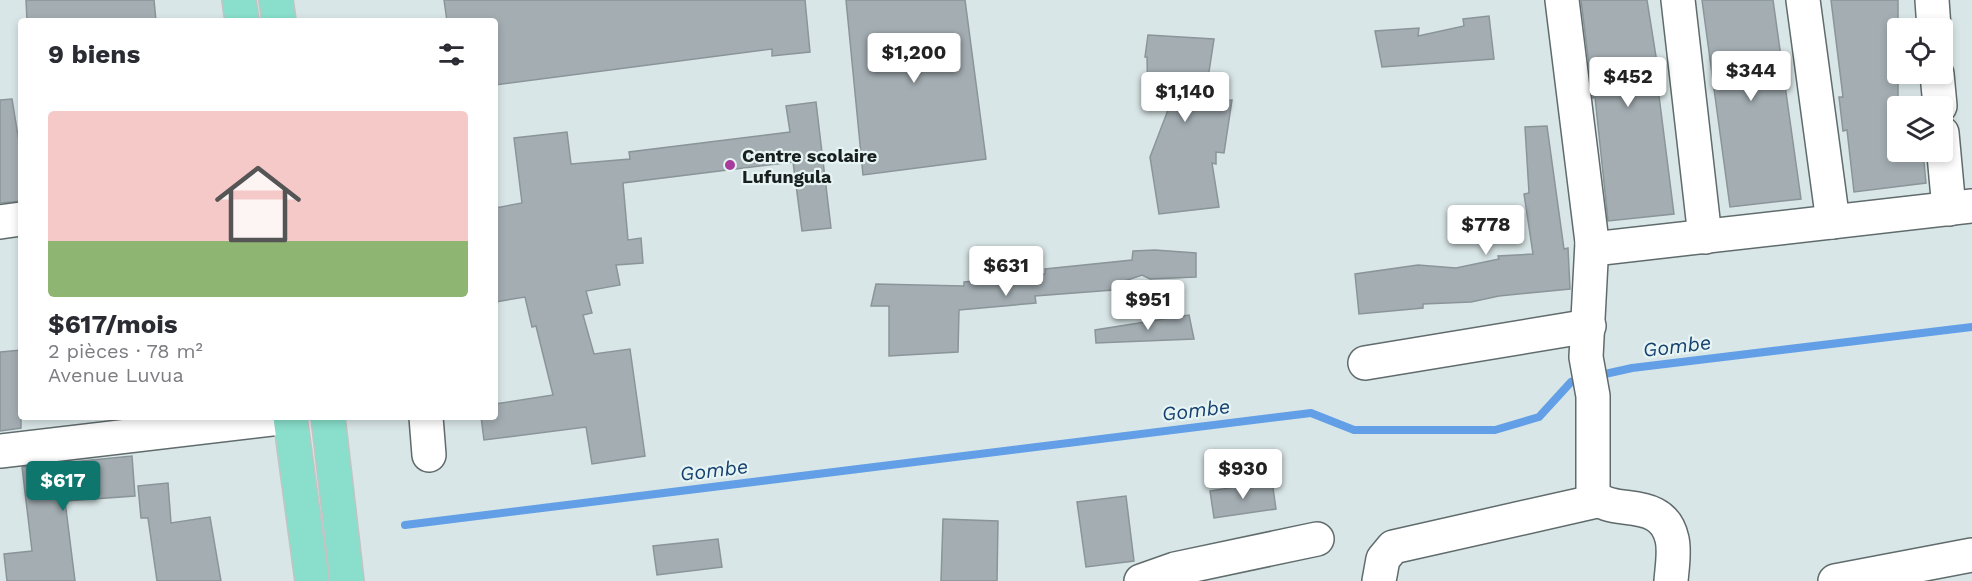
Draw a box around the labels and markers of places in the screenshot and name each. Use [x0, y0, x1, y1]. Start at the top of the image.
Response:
pin: $1,200 [865, 33, 963, 84]
pin: $344 [1715, 51, 1787, 102]
pin: $452 [1592, 57, 1664, 108]
pin: $1,140 [1136, 72, 1234, 123]
place label: Centre scolaire Lufungula [742, 145, 877, 187]
marker: Centre scolaire Lufungula [723, 158, 737, 172]
pin: $778 [1450, 205, 1522, 256]
pin: $631 [970, 246, 1042, 297]
pin: $951 [1112, 280, 1184, 331]
pin: $930 [1207, 449, 1279, 500]
pin: $617 [27, 461, 99, 512]

